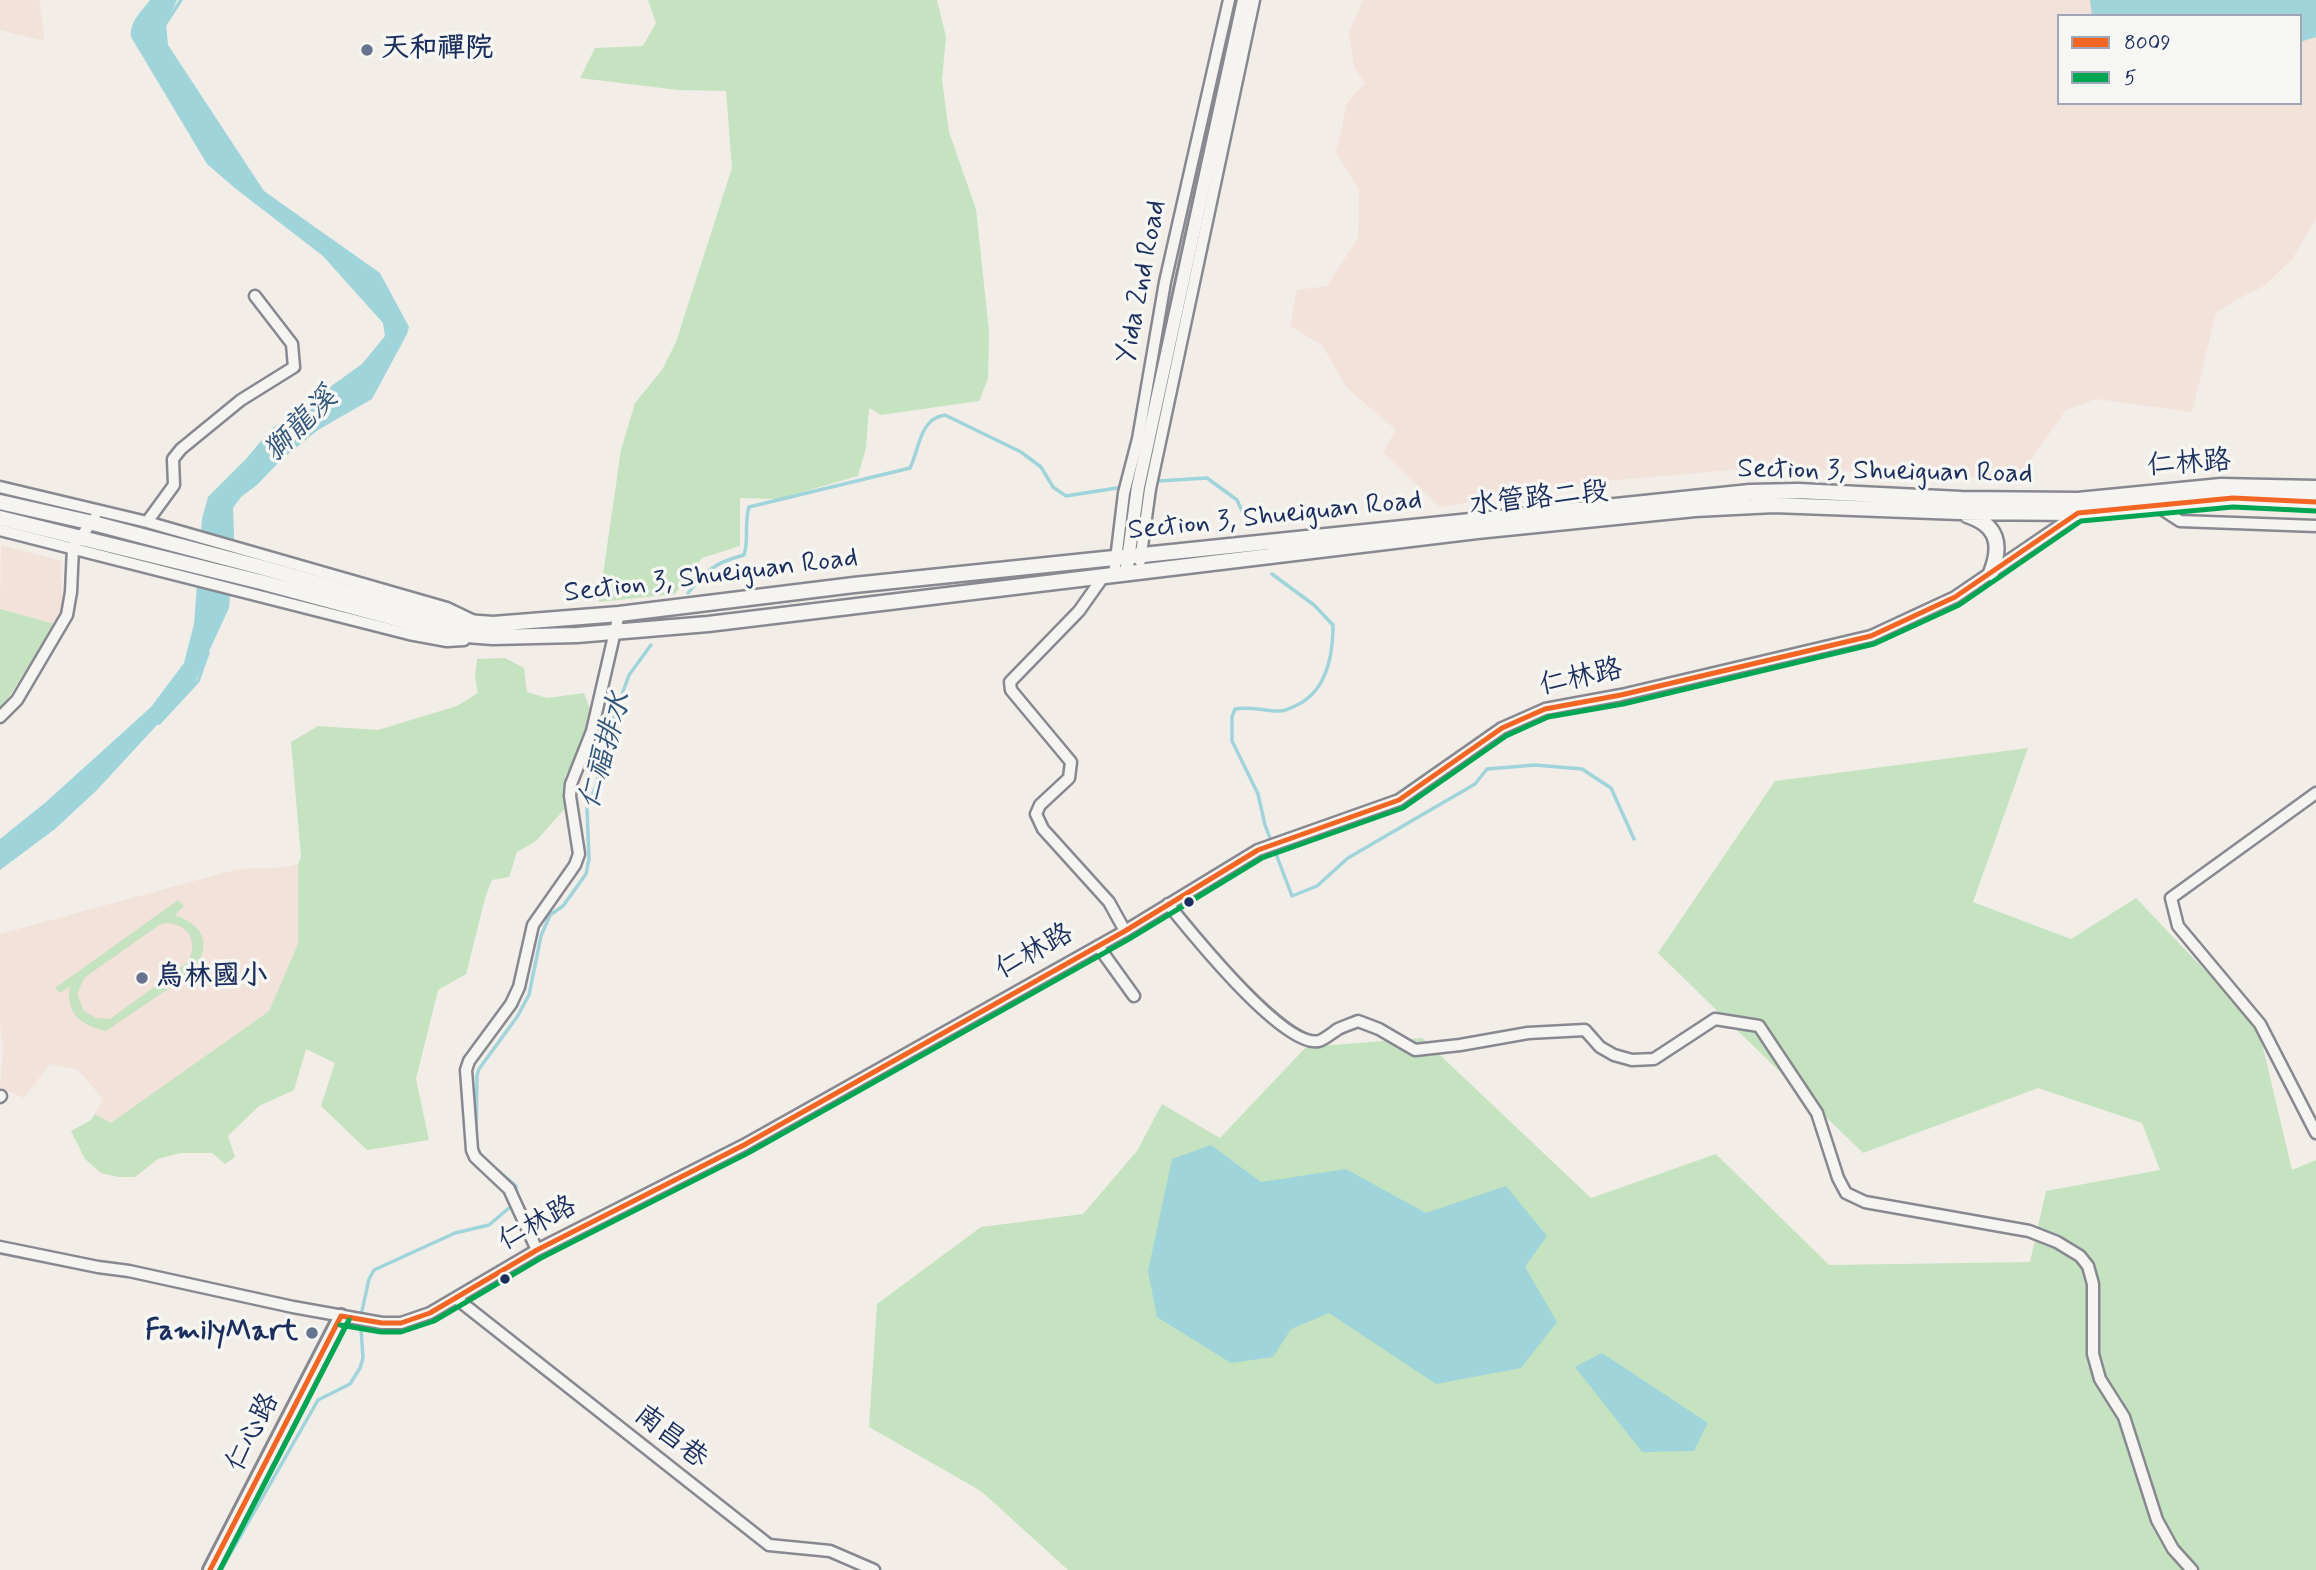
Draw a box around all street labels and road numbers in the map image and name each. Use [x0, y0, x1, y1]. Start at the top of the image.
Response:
street label: Yida 2nd Road [1111, 198, 1175, 366]
street label: 仁林路 [2146, 445, 2232, 485]
street label: Section 3, Shueiguan Road [1737, 454, 2033, 492]
street label: 水管路二段 [1468, 476, 1610, 524]
street label: Section 3, Shueiguan Road [1126, 485, 1424, 549]
street label: Section 3, Shueiguan Road [562, 542, 860, 612]
street label: 仁林路 [1536, 654, 1626, 704]
street label: 仁林路 [990, 918, 1080, 988]
street label: 仁林路 [493, 1190, 583, 1260]
street label: 仁心路 [220, 1388, 288, 1478]
street label: 南昌巷 [627, 1399, 713, 1477]

